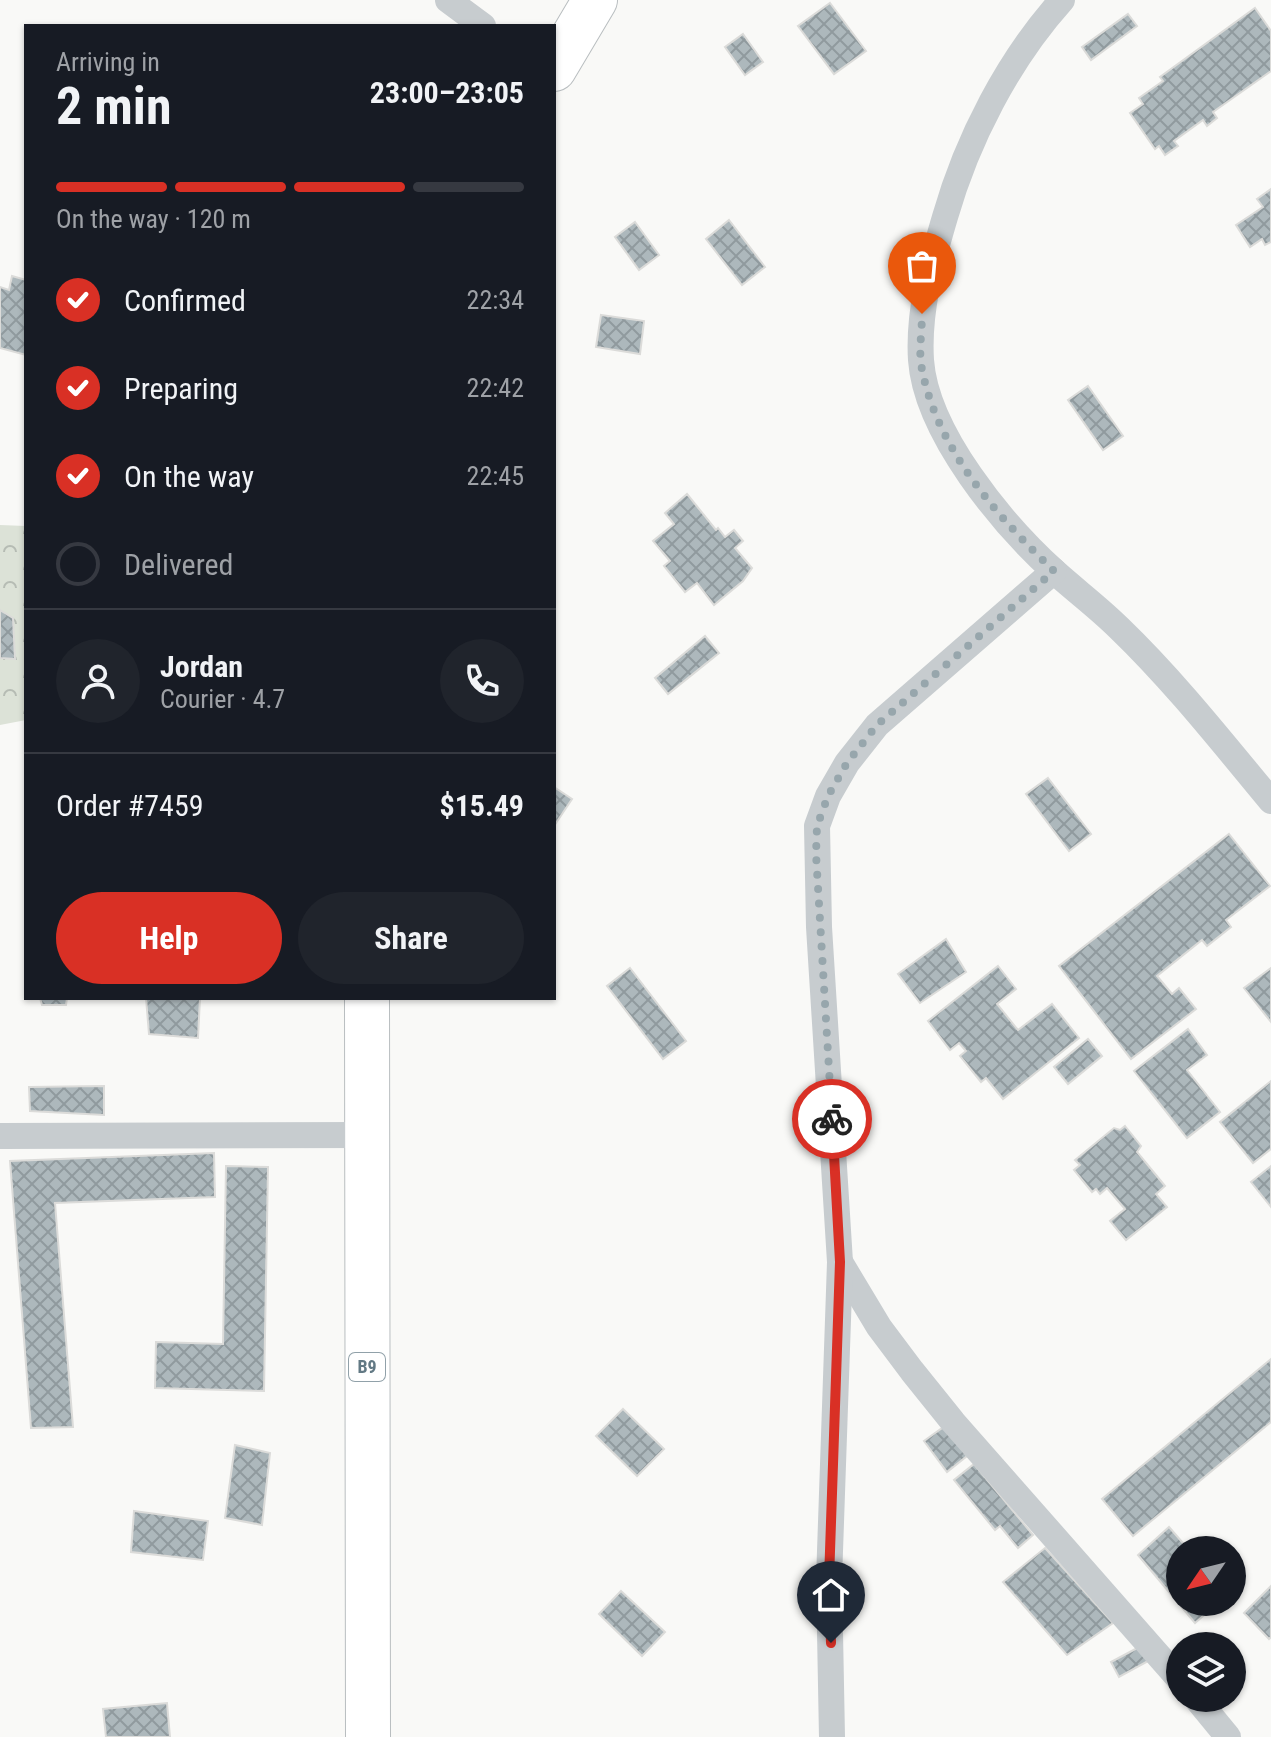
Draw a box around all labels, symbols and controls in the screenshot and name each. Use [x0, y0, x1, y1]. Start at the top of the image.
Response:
text: Arriving in [56, 47, 160, 77]
text: 23:00–23:05 [370, 75, 524, 110]
text: 2 min [56, 76, 172, 137]
text: On the way · 120 m [56, 204, 251, 234]
pin [888, 232, 956, 314]
icon: bag [900, 244, 944, 288]
icon: check [56, 278, 100, 322]
text: Confirmed [124, 283, 246, 318]
text: 22:34 [467, 285, 524, 315]
icon: check [56, 366, 100, 410]
text: Preparing [124, 371, 238, 406]
text: 22:42 [467, 373, 524, 403]
icon: check [56, 454, 100, 498]
text: On the way [124, 459, 254, 494]
text: 22:45 [467, 461, 524, 491]
text: Delivered [124, 547, 233, 582]
button: person [56, 639, 140, 723]
button: phone [440, 639, 524, 723]
text: Jordan [160, 649, 243, 684]
text: Courier · 4.7 [160, 684, 285, 714]
text: Order #7459 [56, 788, 204, 823]
text: $15.49 [439, 788, 524, 823]
button: Help [56, 892, 282, 984]
button: Share [298, 892, 524, 984]
courier [792, 1079, 872, 1159]
icon: bike [810, 1097, 854, 1141]
road number: B9 [349, 1353, 385, 1381]
north arrow [1166, 1536, 1246, 1616]
map controls [1166, 1536, 1246, 1712]
pin [797, 1561, 865, 1643]
icon: home [809, 1573, 853, 1617]
button: layers [1166, 1632, 1246, 1712]

